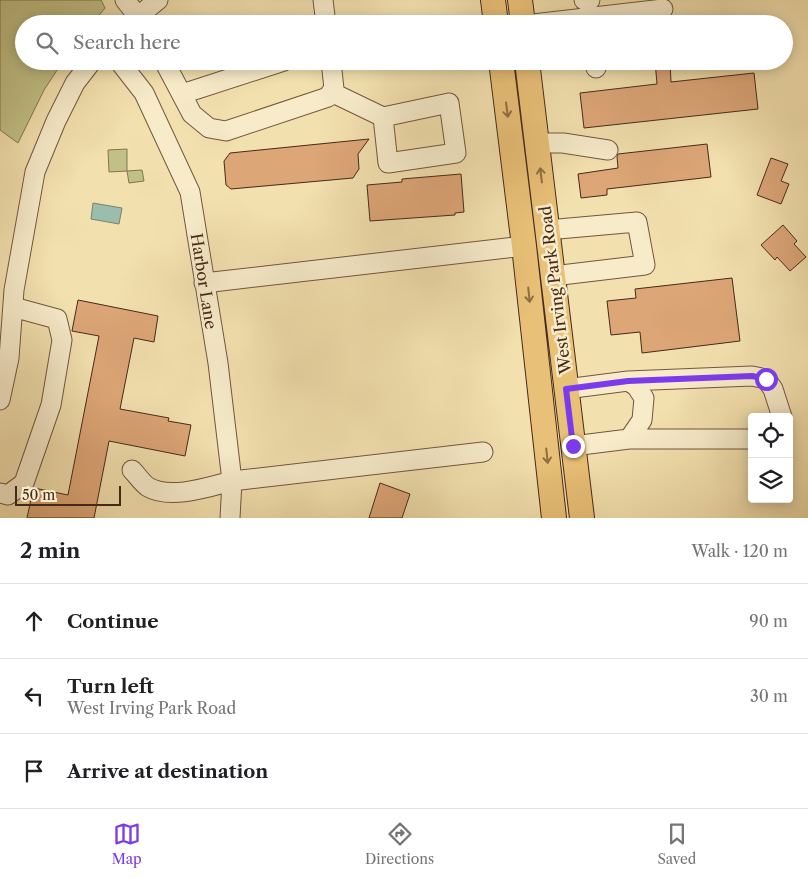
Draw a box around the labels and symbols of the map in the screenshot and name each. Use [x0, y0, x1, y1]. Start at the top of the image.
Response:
one-way arrow [502, 101, 512, 117]
one-way arrow [536, 167, 546, 183]
street label: West Irving Park Road [535, 205, 575, 376]
street label: Harbor Lane [187, 232, 221, 330]
one-way arrow [524, 286, 534, 302]
route start [755, 368, 778, 391]
route end [562, 435, 585, 458]
one-way arrow [542, 448, 552, 464]
scale bar [15, 483, 121, 506]

